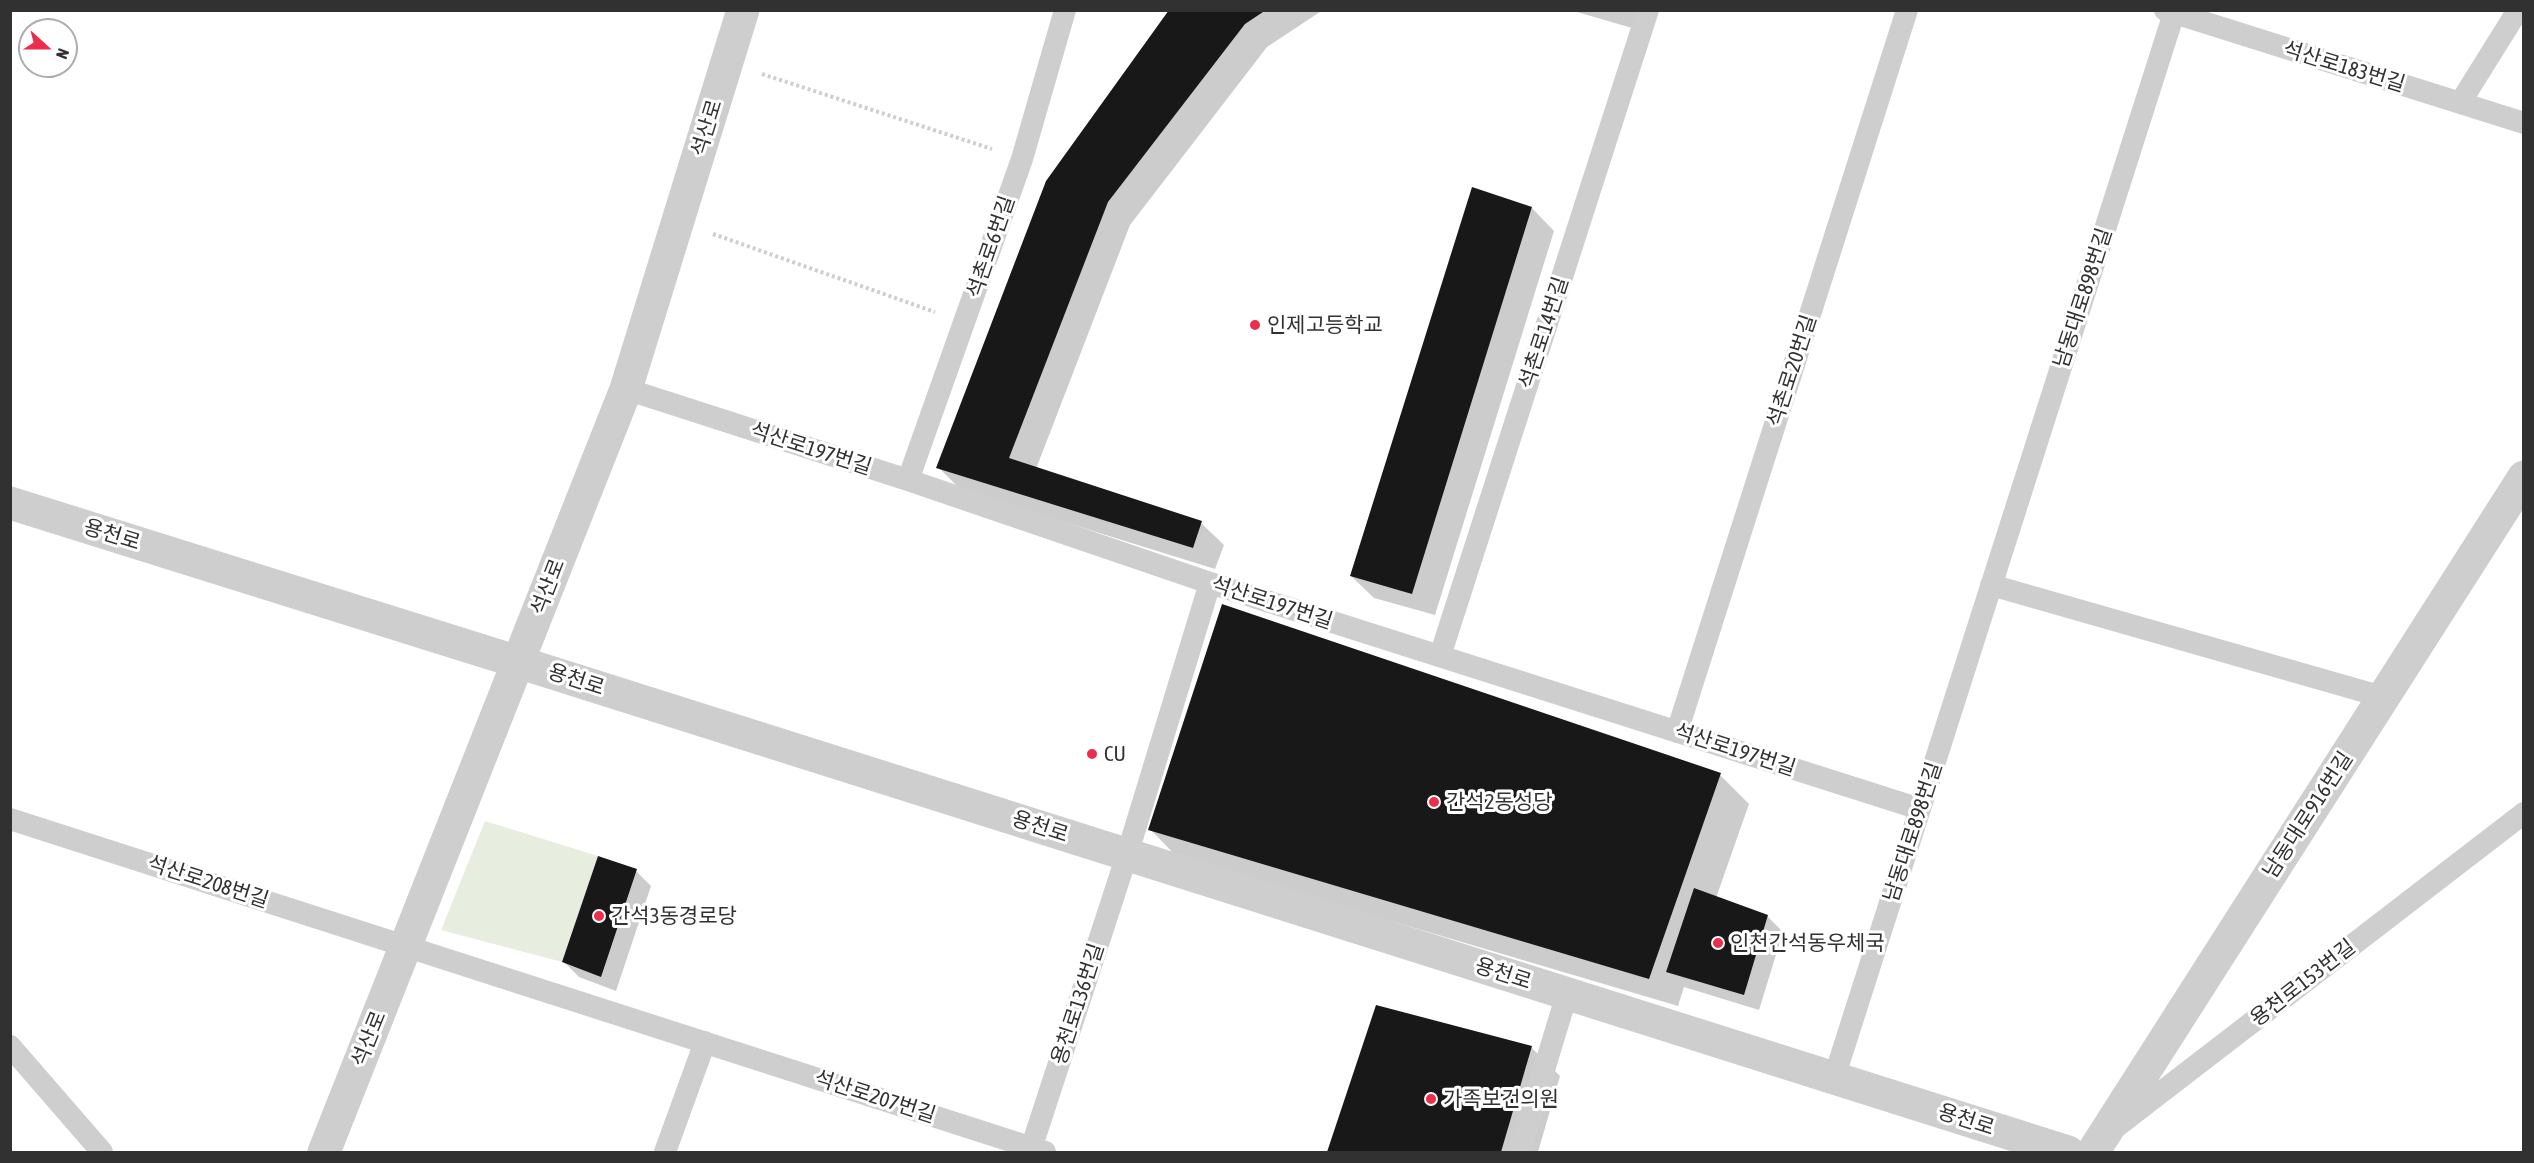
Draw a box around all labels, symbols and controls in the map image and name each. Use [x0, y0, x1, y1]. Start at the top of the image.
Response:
north arrow [18, 18, 78, 78]
street label: 석산로183번길 [2280, 37, 2408, 97]
text: N [53, 46, 73, 61]
street label: 석산로 [686, 97, 728, 159]
street label: 석촌로6번길 [962, 193, 1020, 301]
street label: 남동대로898번길 [2049, 225, 2117, 371]
street label: 석촌로14번길 [1514, 274, 1574, 392]
place label: 인제고등학교 [1267, 312, 1383, 338]
street label: 석촌로20번길 [1762, 312, 1822, 430]
marker: 인제고등학교 [1248, 318, 1262, 332]
street label: 석산로197번길 [747, 418, 875, 480]
street label: 용천로 [81, 514, 143, 556]
street label: 석산로 [526, 555, 570, 619]
street label: 석산로197번길 [1208, 572, 1336, 634]
street label: 용천로 [545, 659, 607, 701]
street label: 석산로197번길 [1671, 719, 1799, 781]
place label: CU [1104, 741, 1126, 767]
marker: CU [1085, 747, 1099, 761]
street label: 남동대로916번길 [2258, 747, 2358, 883]
street label: 남동대로898번길 [1879, 759, 1947, 905]
place label: 간석2동성당 [1446, 789, 1552, 815]
marker: 간석2동성당 [1427, 795, 1441, 809]
street label: 용천로 [1009, 806, 1071, 848]
street label: 석산로208번길 [144, 851, 272, 913]
place label: 간석3동경로당 [611, 903, 737, 929]
marker: 간석3동경로당 [592, 909, 606, 923]
place label: 인천간석동우체국 [1730, 930, 1885, 956]
street label: 용천로153번길 [2246, 934, 2360, 1032]
marker: 인천간석동우체국 [1711, 936, 1725, 950]
street label: 용천로136번길 [1047, 940, 1109, 1068]
street label: 용천로 [1472, 953, 1534, 995]
street label: 석산로 [346, 1007, 392, 1071]
street label: 석산로207번길 [811, 1066, 939, 1128]
place label: 가족보건의원 [1443, 1086, 1559, 1112]
marker: 가족보건의원 [1424, 1092, 1438, 1106]
street label: 용천로 [1935, 1099, 1997, 1141]

